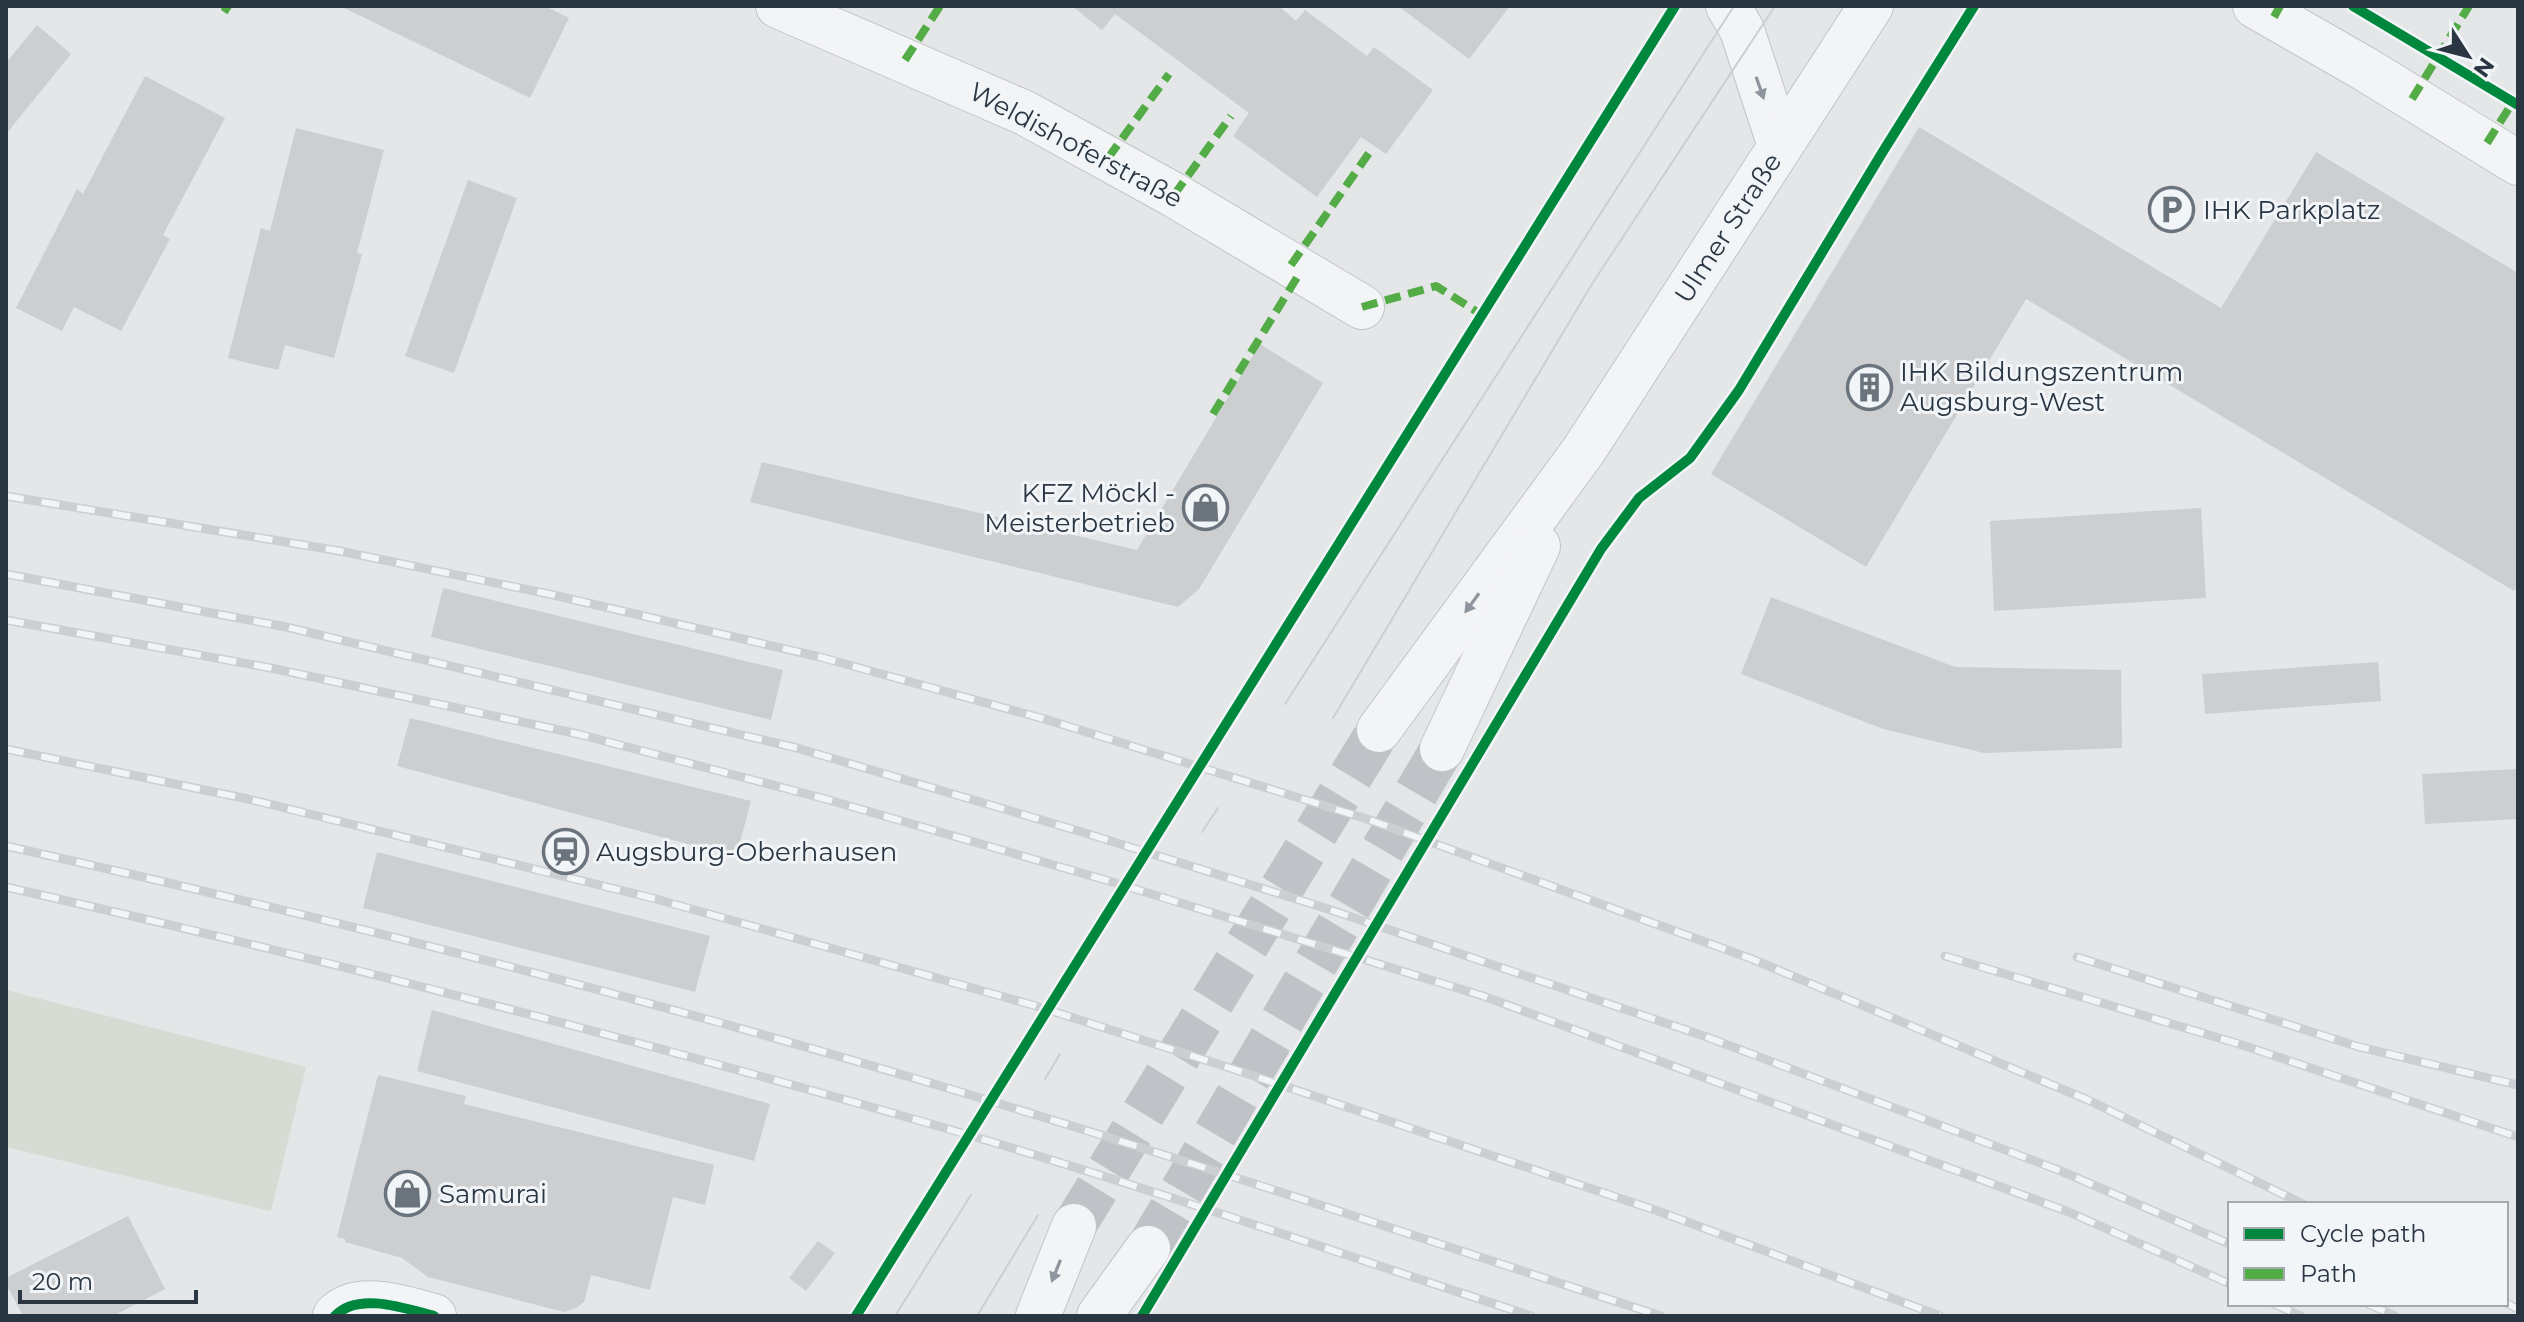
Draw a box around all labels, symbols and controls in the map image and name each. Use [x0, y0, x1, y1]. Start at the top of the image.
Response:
north arrow [2428, 16, 2508, 96]
text: N [2468, 52, 2500, 83]
street label: Weldishoferstraße [964, 75, 1188, 215]
one-way arrow [1755, 76, 1767, 100]
street label: Ulmer Straße [1668, 147, 1788, 309]
parking icon: IHK Parkplatz [2148, 186, 2196, 234]
place label: IHK Parkplatz [2203, 194, 2380, 226]
place label: IHK Bildungszentrum Augsburg-West [1900, 356, 2183, 418]
building icon: IHK Bildungszentrum Augsburg-West [1845, 363, 1893, 411]
place label: KFZ Möckl - Meisterbetrieb [984, 477, 1175, 539]
shop icon: KFZ Möckl - Meisterbetrieb [1182, 484, 1230, 532]
one-way arrow [1464, 592, 1480, 614]
station icon: Augsburg-Oberhausen [541, 828, 589, 876]
place label: Augsburg-Oberhausen [596, 836, 897, 868]
shop icon: Samurai [384, 1170, 432, 1218]
place label: Samurai [439, 1178, 547, 1210]
legend [2228, 1202, 2508, 1306]
text: Cycle path [2300, 1219, 2427, 1248]
scale bar [20, 1254, 196, 1304]
one-way arrow [1049, 1259, 1062, 1283]
text: Path [2300, 1259, 2357, 1288]
text: 20 m [32, 1267, 93, 1296]

